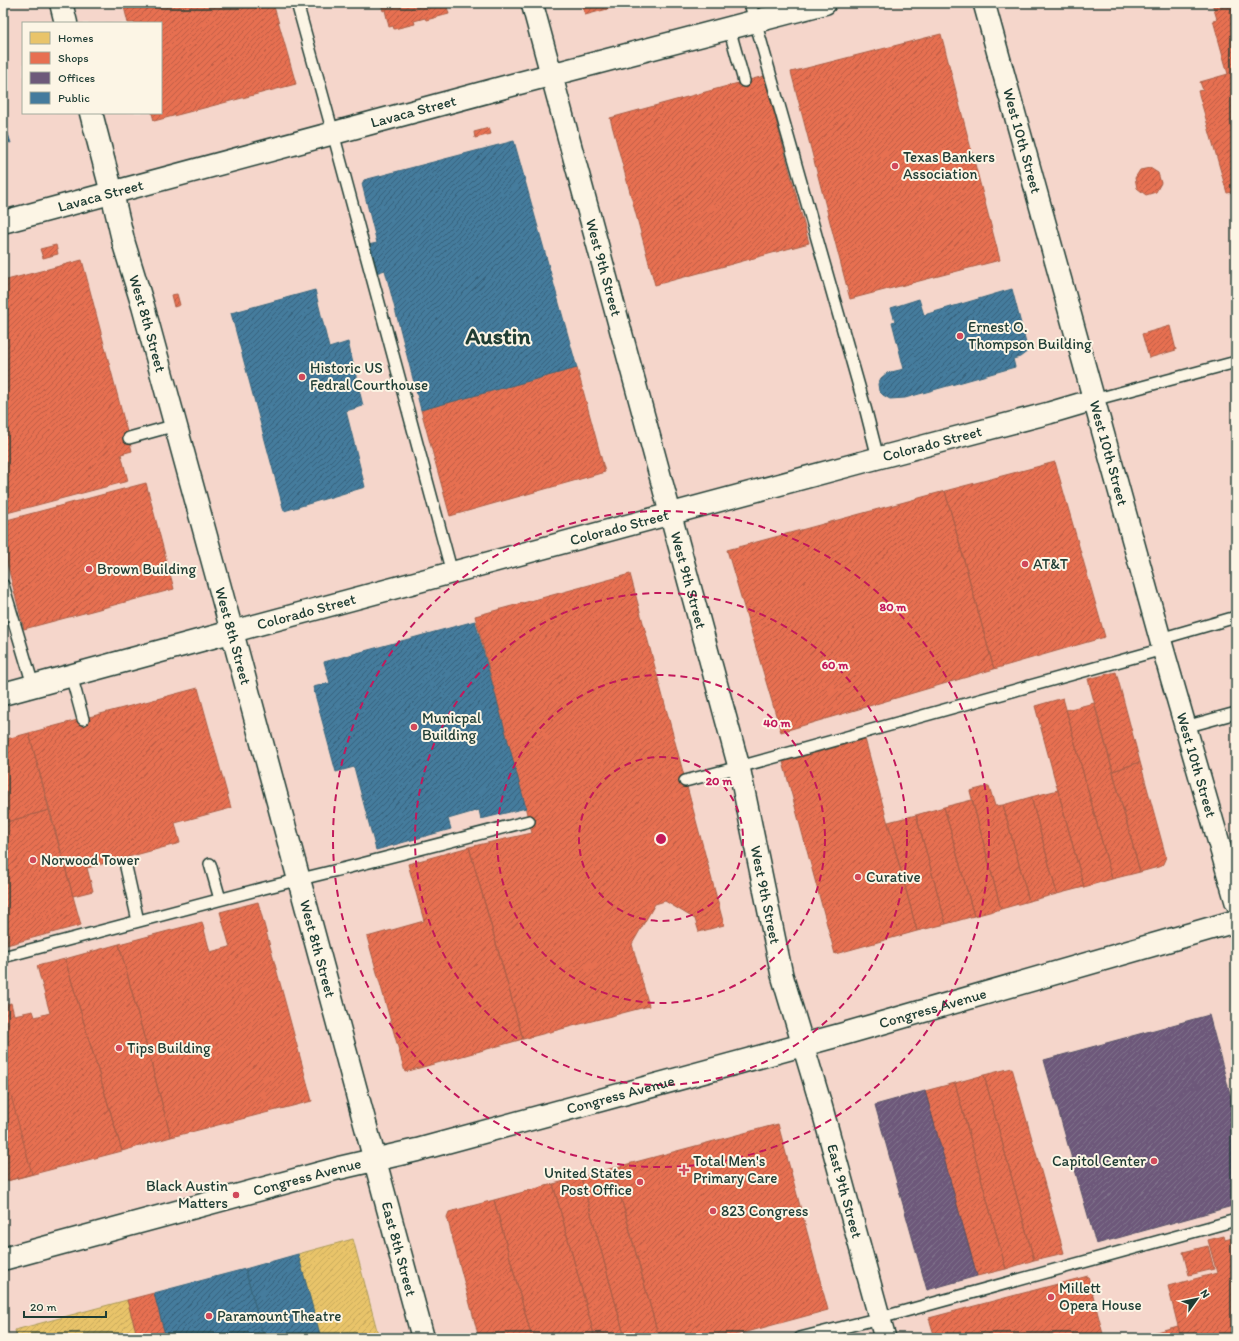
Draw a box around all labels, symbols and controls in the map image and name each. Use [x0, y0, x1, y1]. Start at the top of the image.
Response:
legend [22, 22, 162, 114]
text: Homes [58, 31, 94, 45]
text: Shops [58, 51, 89, 65]
text: Offices [58, 71, 95, 85]
street label: West 10th Street [999, 86, 1045, 196]
text: Public [58, 91, 90, 105]
street label: Lavaca Street [369, 91, 458, 132]
place label: Texas Bankers Association [903, 148, 995, 183]
marker: Texas Bankers Association [890, 161, 900, 171]
street label: Lavaca Street [56, 176, 146, 216]
street label: West 9th Street [582, 217, 626, 318]
street label: West 8th Street [125, 273, 170, 375]
place label: Ernest O. Thompson Building [968, 318, 1092, 353]
district label: Austin [465, 322, 531, 350]
marker: Ernest O. Thompson Building [955, 331, 965, 341]
place label: Historic US Fedral Courthouse [310, 359, 428, 394]
marker: Historic US Fedral Courthouse [297, 372, 307, 382]
street label: West 10th Street [1086, 398, 1132, 508]
street label: Colorado Street [881, 422, 984, 465]
street label: Colorado Street [568, 506, 671, 549]
street label: West 9th Street [667, 530, 710, 631]
place label: AT&T [1033, 555, 1069, 573]
marker: AT&T [1020, 559, 1030, 569]
place label: Brown Building [97, 560, 197, 578]
marker: Brown Building [84, 564, 94, 574]
street label: West 8th Street [211, 585, 255, 687]
street label: Colorado Street [255, 590, 358, 634]
text: 80 m [880, 600, 907, 614]
text: 60 m [822, 658, 849, 672]
place label: Municpal Building [422, 709, 482, 744]
street label: West 10th Street [1173, 710, 1220, 820]
text: 40 m [763, 716, 792, 730]
marker: Municpal Building [409, 722, 419, 732]
text: 20 m [706, 774, 733, 788]
centre of rings [654, 832, 668, 846]
street label: West 9th Street [746, 844, 784, 946]
place label: Norwood Tower [41, 851, 140, 869]
marker: Norwood Tower [28, 855, 38, 865]
place label: Curative [866, 868, 921, 886]
marker: Curative [853, 872, 863, 882]
street label: West 8th Street [296, 898, 340, 1000]
street label: Congress Avenue [877, 984, 989, 1032]
place label: Tips Building [127, 1039, 211, 1057]
marker: Tips Building [114, 1043, 124, 1053]
street label: Congress Avenue [565, 1071, 676, 1118]
street label: East 9th Street [823, 1142, 866, 1241]
place label: Total Men's Primary Care [693, 1152, 777, 1187]
place label: Capitol Center [1052, 1152, 1146, 1170]
street label: Congress Avenue [251, 1154, 363, 1200]
marker: Capitol Center [1149, 1156, 1159, 1166]
place label: United States Post Office [544, 1164, 632, 1199]
marker: Total Men's Primary Care [678, 1164, 690, 1176]
place label: Black Austin Matters [146, 1177, 228, 1212]
marker: United States Post Office [635, 1177, 645, 1187]
marker: Black Austin Matters [231, 1190, 241, 1200]
street label: East 8th Street [378, 1200, 420, 1299]
place label: 823 Congress [721, 1202, 809, 1220]
marker: 823 Congress [708, 1206, 718, 1216]
place label: Millett Opera House [1059, 1279, 1142, 1314]
north arrow [1177, 1279, 1217, 1319]
text: N [1197, 1287, 1212, 1300]
marker: Millett Opera House [1046, 1292, 1056, 1302]
scale bar [24, 1293, 106, 1319]
text: 20 m [30, 1300, 57, 1314]
place label: Paramount Theatre [217, 1307, 342, 1325]
marker: Paramount Theatre [204, 1311, 214, 1321]

